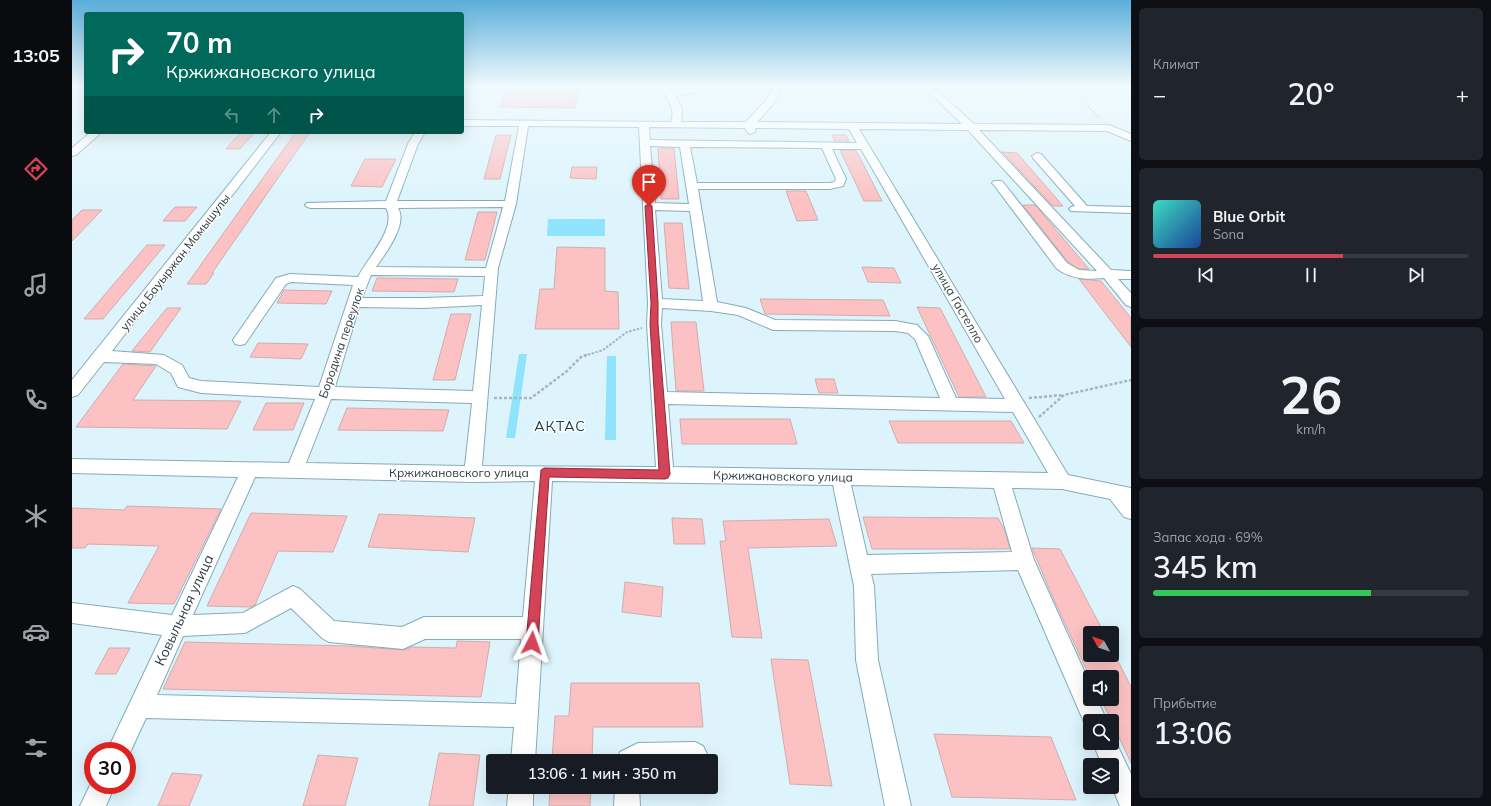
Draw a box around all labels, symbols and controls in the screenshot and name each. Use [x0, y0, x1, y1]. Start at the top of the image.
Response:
text: 70 m [166, 25, 232, 60]
icon: right [100, 28, 152, 80]
text: 13:05 [12, 44, 60, 67]
text: Климат [1153, 56, 1200, 72]
text: Кржижановского улица [166, 60, 376, 83]
text: 20° [1287, 75, 1335, 113]
text: − [1153, 81, 1166, 109]
text: + [1456, 81, 1469, 109]
icon: left [221, 104, 243, 126]
icon: ahead [263, 104, 285, 126]
icon: right [305, 104, 327, 126]
icon: directions [22, 155, 50, 183]
pin [632, 165, 666, 206]
icon: arrive [638, 171, 660, 193]
street label: улица Бауыржан Момышулы [117, 190, 233, 334]
text: Blue Orbit [1213, 207, 1285, 226]
text: Sona [1213, 226, 1244, 242]
street label: улица Гастелло [929, 260, 987, 346]
icon: previous [1195, 264, 1217, 286]
icon: pause [1300, 264, 1322, 286]
icon: next [1405, 264, 1427, 286]
icon: music [22, 271, 50, 299]
street label: Бородина переулок [315, 285, 367, 400]
text: 26 [1280, 362, 1342, 427]
icon: phone [22, 386, 50, 414]
district label: АҚТАС [534, 417, 586, 435]
text: km/h [1296, 421, 1326, 437]
street label: Кржижановского улица [389, 465, 529, 480]
street label: Кржижановского улица [713, 467, 853, 485]
icon: climate [22, 502, 50, 530]
text: Запас хода · 69% [1153, 529, 1263, 545]
text: 345 km [1153, 548, 1258, 586]
street label: Ковыльная улица [150, 552, 218, 668]
icon: car [22, 618, 50, 646]
position arrow [511, 622, 553, 664]
north arrow [1083, 626, 1119, 662]
map controls [1083, 626, 1119, 794]
button: sound [1083, 670, 1119, 706]
text: Прибытие [1153, 695, 1217, 711]
button: search [1083, 714, 1119, 750]
text: 13:06 [1153, 714, 1232, 752]
icon: filters [22, 734, 50, 762]
speed limit sign: 30 [84, 742, 136, 794]
button: layers [1083, 758, 1119, 794]
text: 13:06 · 1 мин · 350 m [528, 764, 676, 783]

